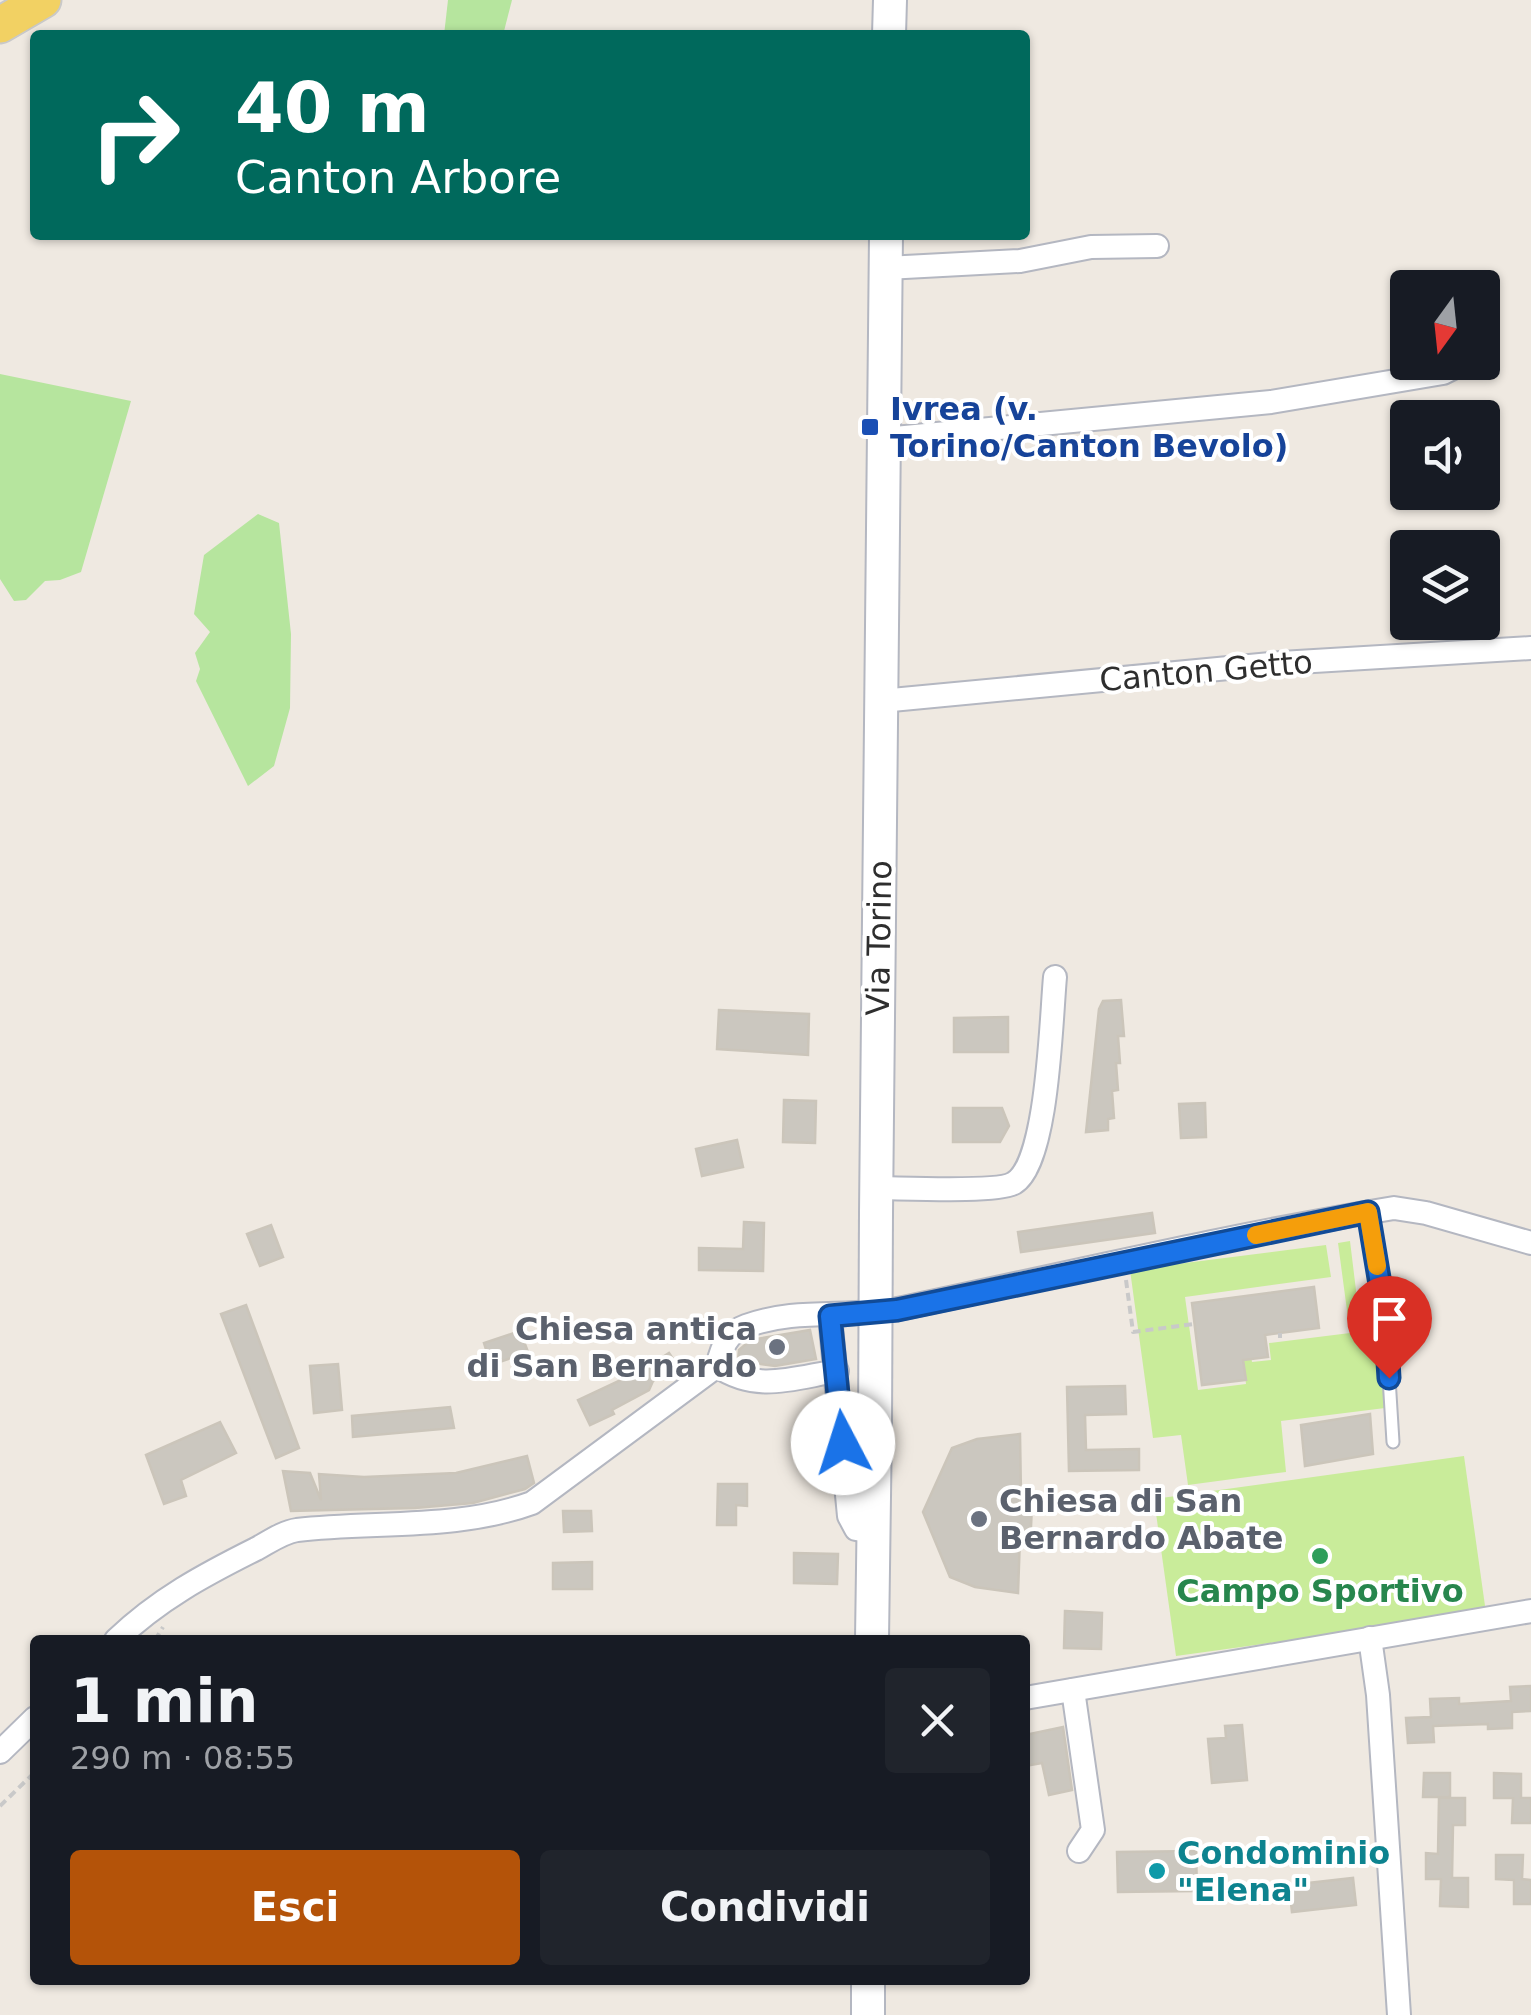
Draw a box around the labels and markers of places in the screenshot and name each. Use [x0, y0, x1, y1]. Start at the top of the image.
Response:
place label: Ivrea (v. Torino/Canton Bevolo) [890, 390, 1288, 465]
marker: Ivrea (v. Torino/Canton Bevolo) [859, 416, 881, 438]
pin [1347, 1276, 1432, 1379]
place label: Chiesa antica di San Bernardo [467, 1310, 757, 1385]
marker: Chiesa antica di San Bernardo [766, 1336, 788, 1358]
place label: Chiesa di San Bernardo Abate [999, 1482, 1283, 1557]
marker: Chiesa di San Bernardo Abate [968, 1508, 990, 1530]
marker: Campo Sportivo [1309, 1545, 1331, 1567]
place label: Campo Sportivo [1176, 1572, 1464, 1610]
place label: Condominio "Elena" [1177, 1834, 1390, 1909]
marker: Condominio "Elena" [1146, 1860, 1168, 1882]

